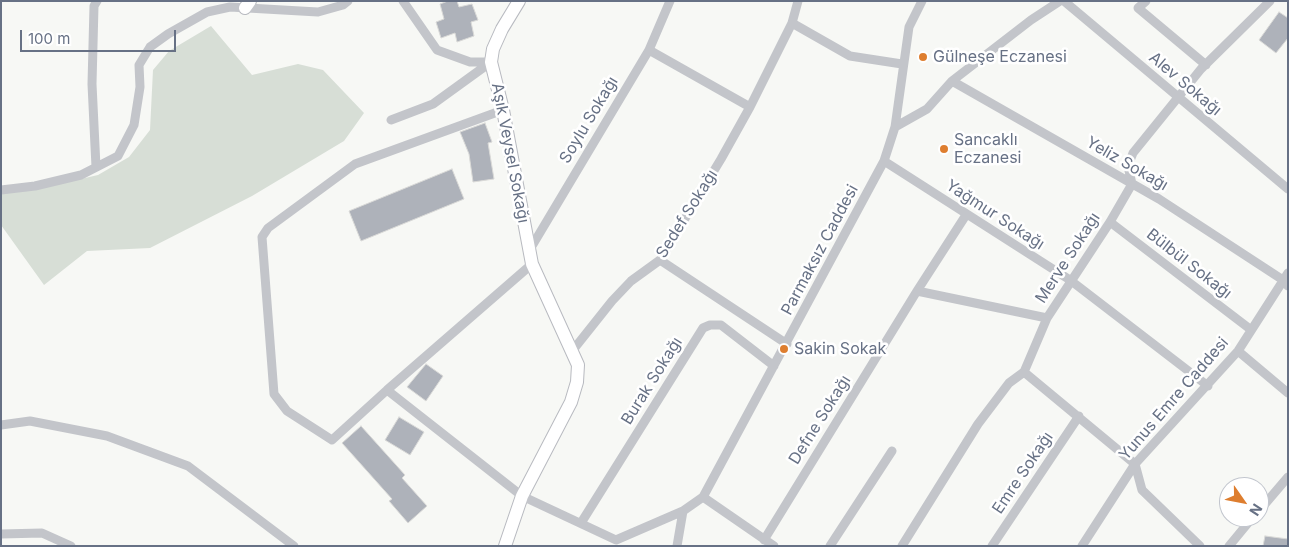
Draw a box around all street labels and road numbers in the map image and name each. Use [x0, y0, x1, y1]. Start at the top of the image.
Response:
street label: Alev Sokağı [1145, 48, 1225, 120]
street label: Soylu Sokağı [556, 73, 622, 167]
street label: Aşık Veysel Sokağı [487, 81, 533, 225]
street label: Yeliz Sokağı [1083, 133, 1171, 195]
street label: Sedef Sokağı [652, 166, 722, 262]
street label: Yağmur Sokağı [942, 176, 1048, 254]
street label: Parmaksız Caddesi [778, 182, 862, 318]
street label: Merve Sokağı [1032, 209, 1104, 307]
street label: Bülbül Sokağı [1143, 225, 1235, 303]
street label: Burak Sokağı [617, 334, 687, 428]
street label: Yunus Emre Caddesi [1115, 334, 1233, 464]
street label: Defne Sokağı [785, 372, 855, 468]
street label: Emre Sokağı [989, 428, 1057, 518]

